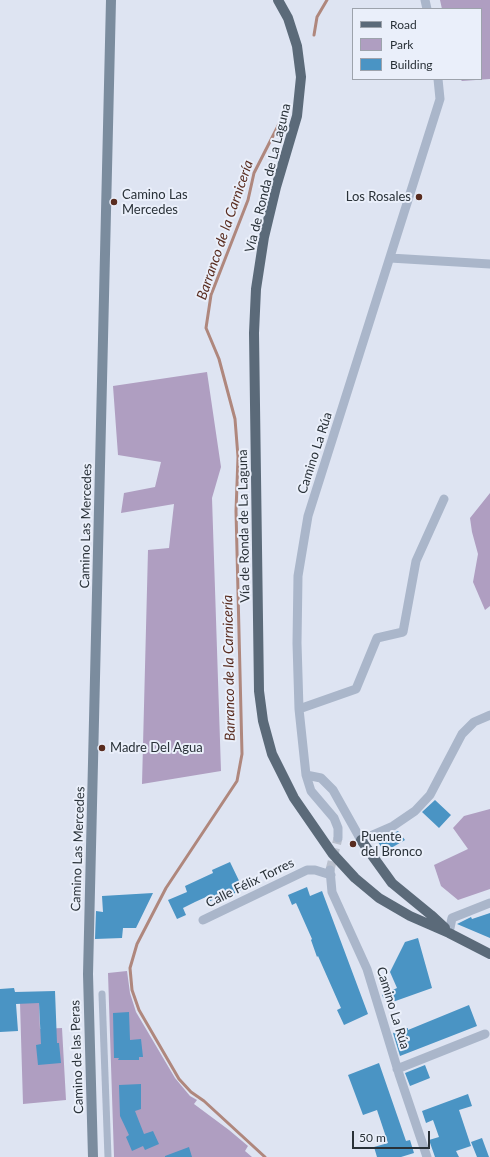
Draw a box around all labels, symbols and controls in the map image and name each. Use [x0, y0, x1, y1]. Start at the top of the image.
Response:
legend [352, 8, 482, 80]
text: Road [390, 17, 417, 32]
text: Park [390, 37, 413, 52]
text: Building [390, 57, 433, 72]
street label: Vía de Ronda de La Laguna [242, 102, 294, 254]
water label: Barranco de la Carnicería [193, 158, 257, 302]
place label: Camino Las Mercedes [122, 187, 188, 218]
place label: Los Rosales [346, 189, 411, 205]
marker: Los Rosales [414, 192, 424, 202]
marker: Camino Las Mercedes [109, 197, 119, 207]
street label: Camino La Rúa [294, 410, 336, 496]
street label: Vía de Ronda de La Laguna [235, 449, 253, 603]
street label: Camino Las Mercedes [77, 463, 95, 589]
water label: Barranco de la Carnicería [219, 595, 239, 741]
place label: Madre Del Agua [110, 740, 203, 756]
marker: Madre Del Agua [97, 743, 107, 753]
street label: Camino Las Mercedes [68, 786, 88, 912]
place label: Puente del Bronco [361, 829, 422, 860]
marker: Puente del Bronco [348, 839, 358, 849]
street label: Calle Félix Torres [203, 855, 297, 911]
street label: Camino La Rúa [373, 965, 413, 1051]
street label: Camino de las Peras [67, 1000, 87, 1114]
scale bar [354, 1123, 432, 1149]
text: 50 m [359, 1130, 386, 1145]

